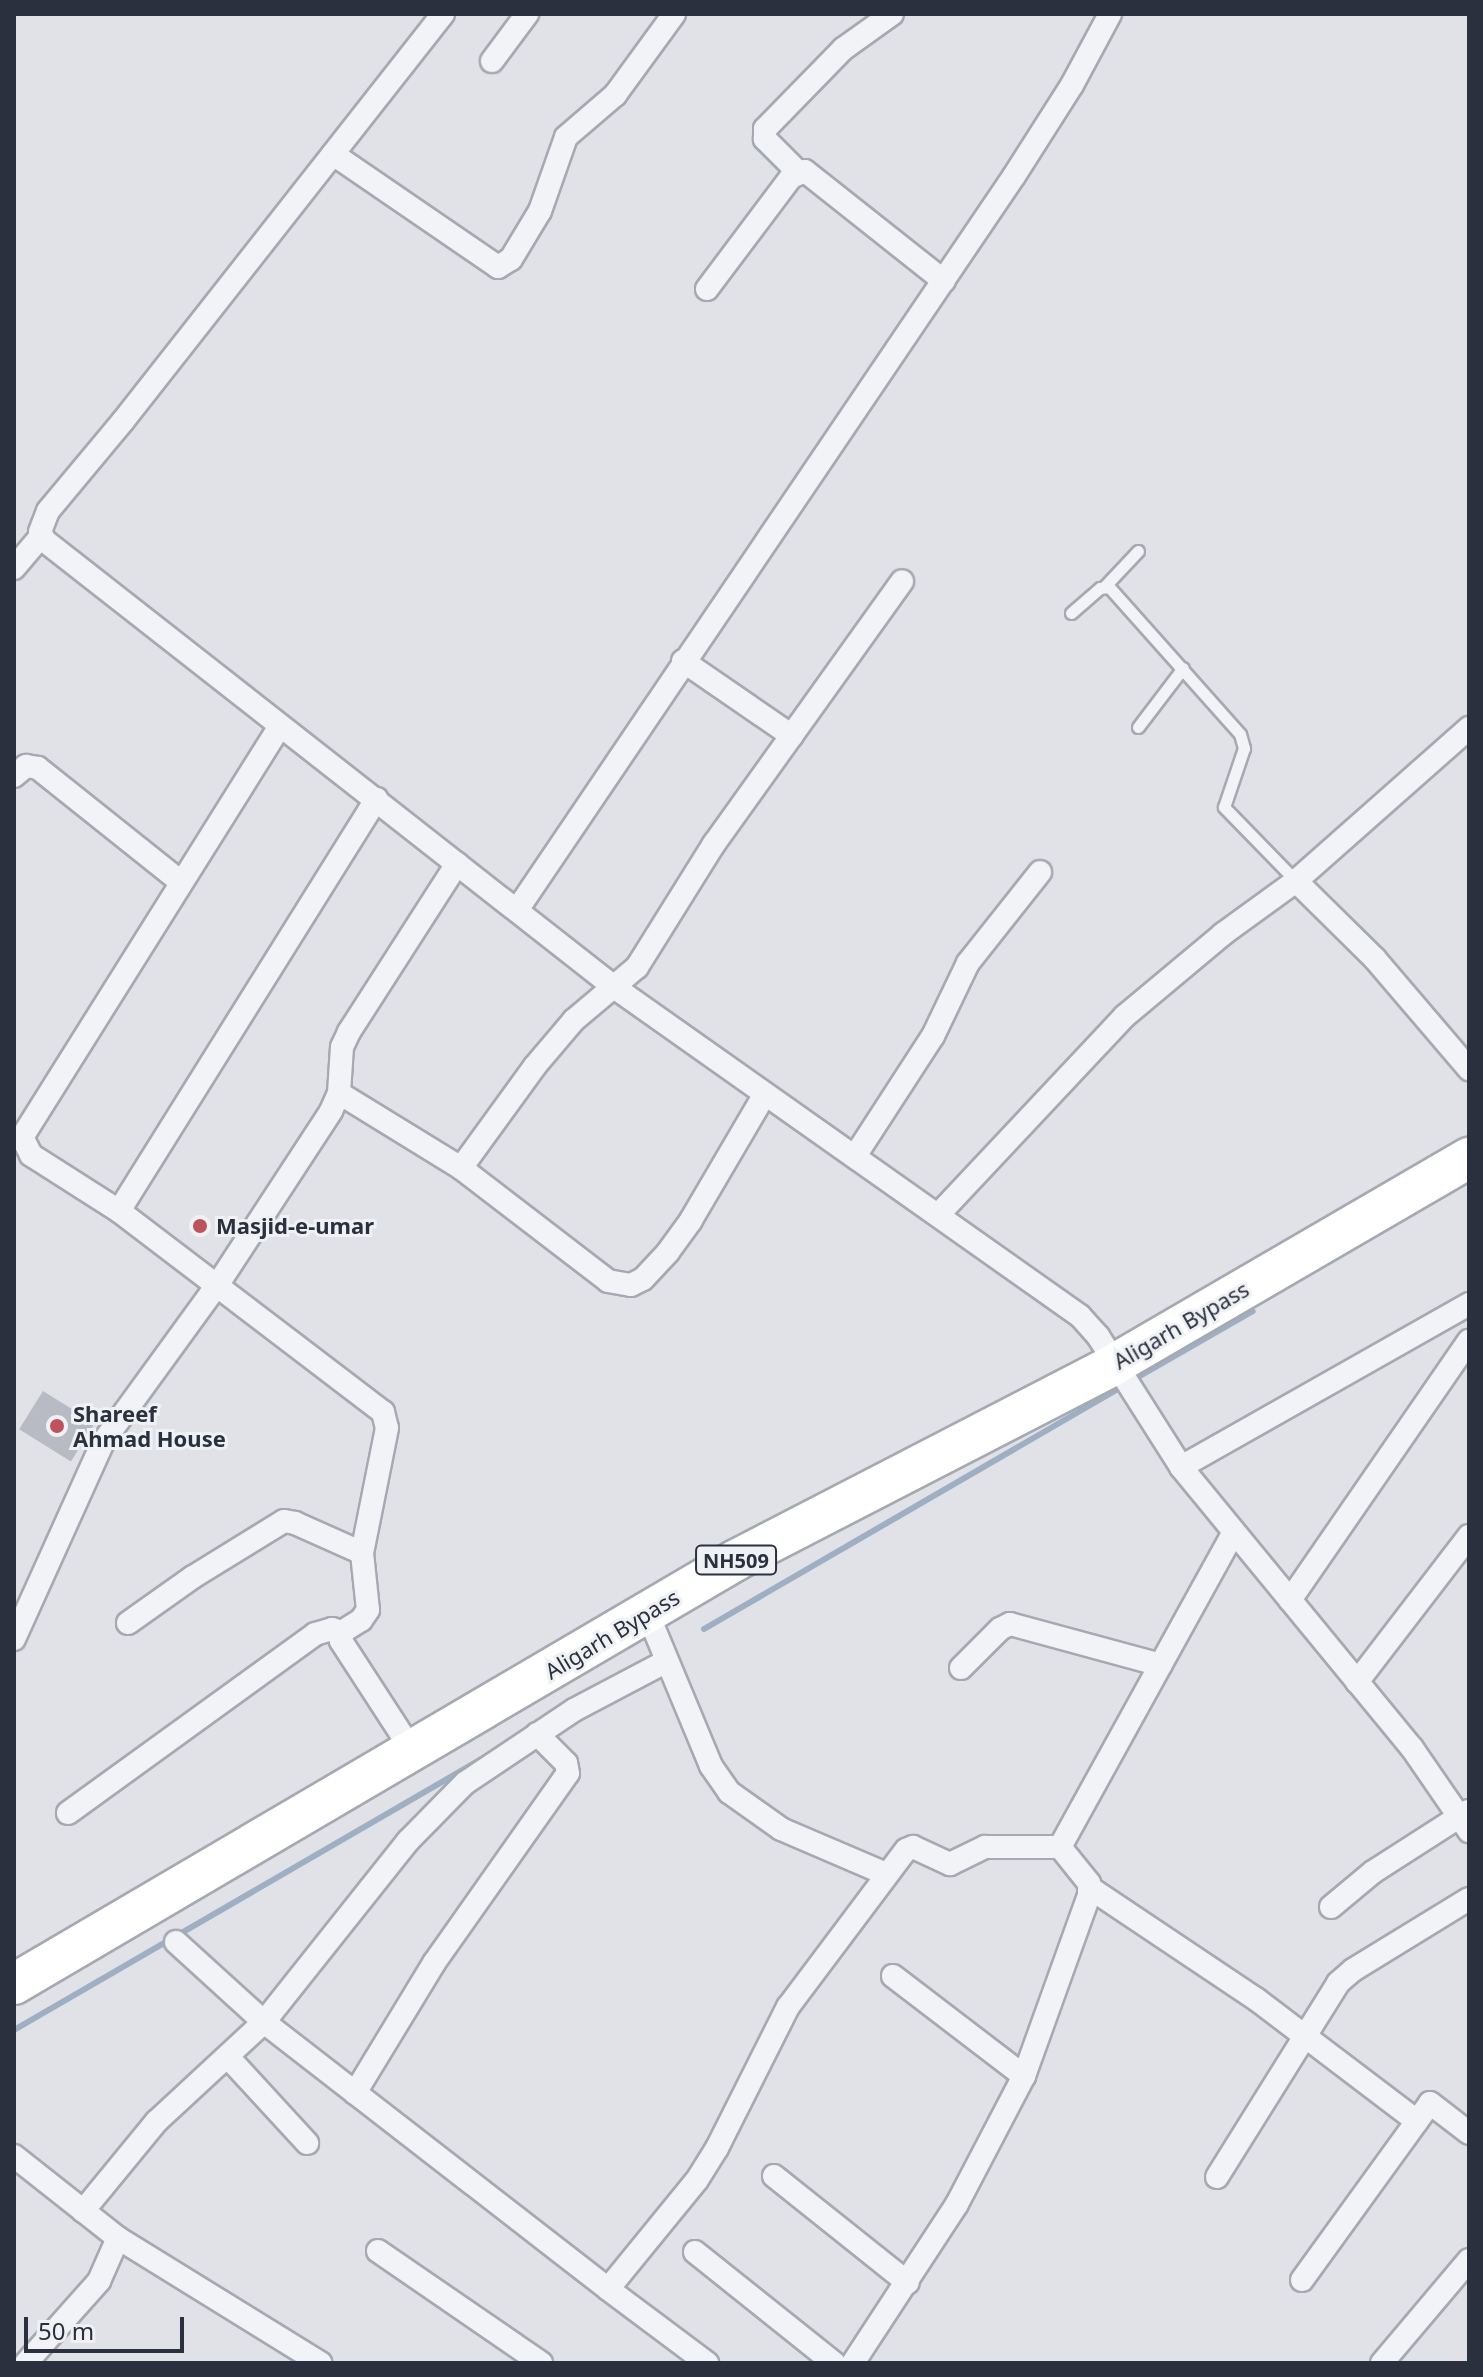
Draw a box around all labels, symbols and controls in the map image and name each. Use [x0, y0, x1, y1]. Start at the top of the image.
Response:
place label: Masjid-e-umar [216, 1213, 374, 1239]
marker: Masjid-e-umar [191, 1217, 209, 1235]
street label: Aligarh Bypass [1109, 1276, 1253, 1374]
place label: Shareef Ahmad House [73, 1400, 226, 1452]
marker: Shareef Ahmad House [48, 1417, 66, 1435]
road number: NH509 [694, 1544, 778, 1576]
street label: Aligarh Bypass [540, 1584, 684, 1684]
scale bar [28, 2301, 188, 2351]
text: 50 m [38, 2314, 94, 2347]

